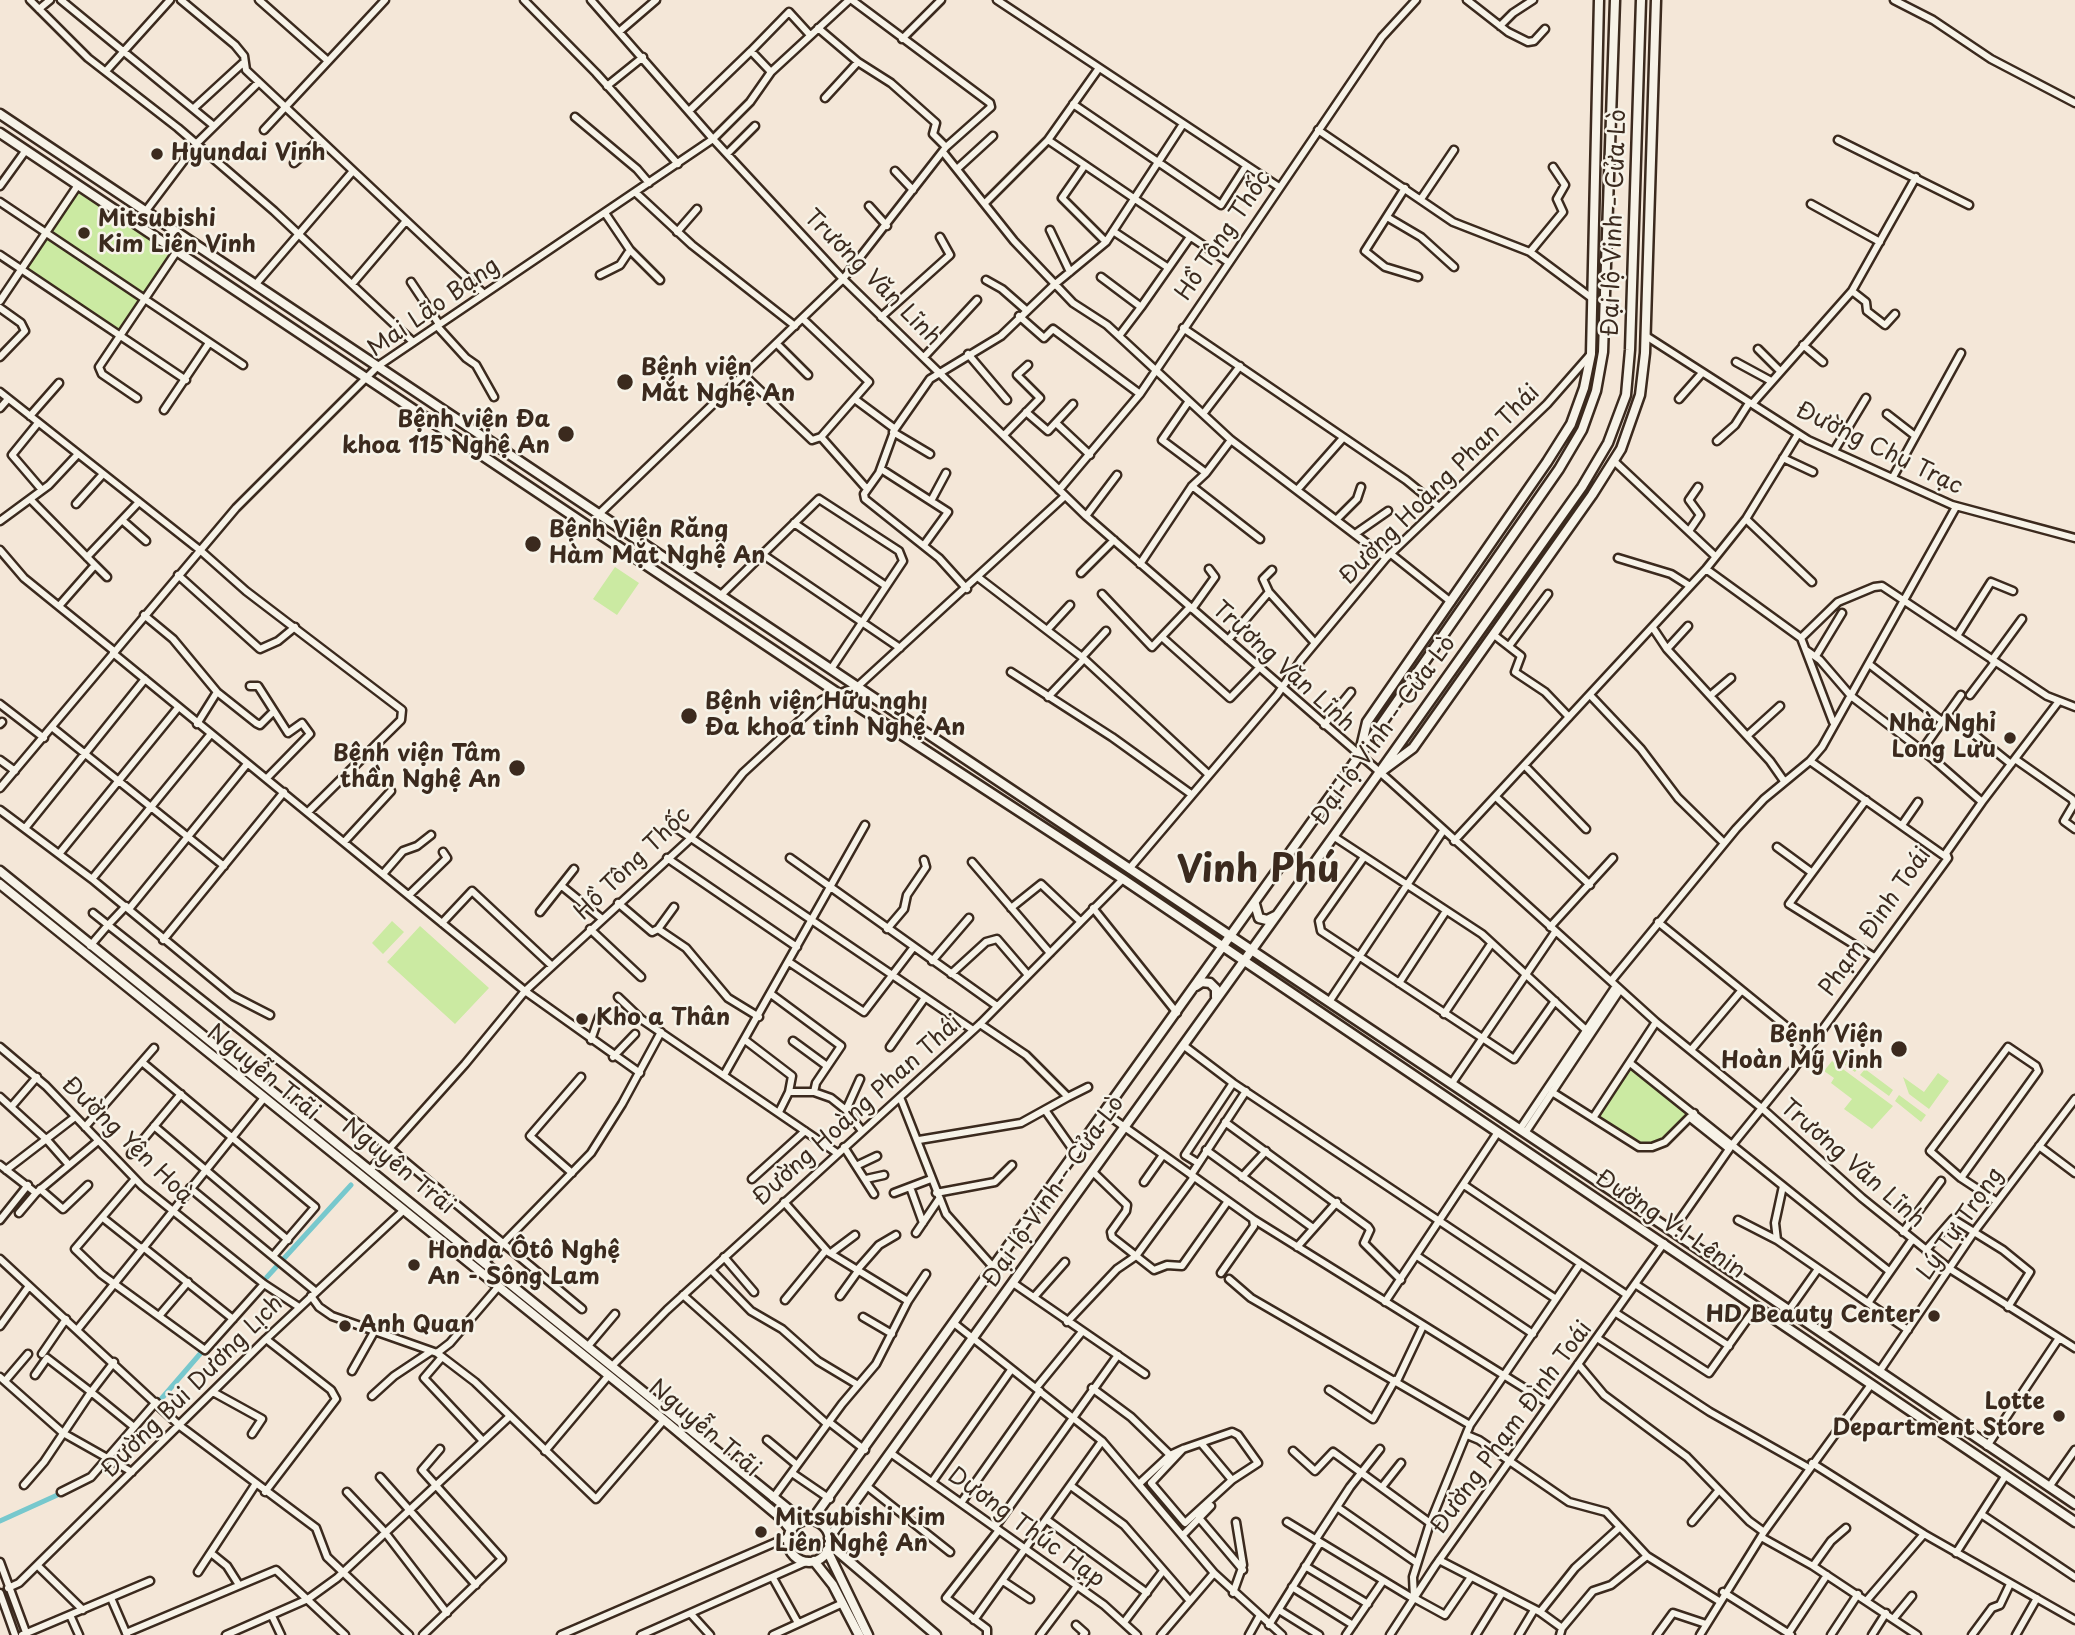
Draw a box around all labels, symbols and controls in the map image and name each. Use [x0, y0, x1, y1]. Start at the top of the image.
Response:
street label: Đại lộ Vinh - Cửa Lò [1597, 109, 1633, 337]
place label: Hyundai Vinh [171, 140, 326, 168]
marker: Hyundai Vinh [149, 146, 165, 162]
street label: Hồ Tông Thốc [1170, 166, 1278, 306]
street label: Trương Văn Lĩnh [798, 204, 946, 352]
place label: Mitsubishi Kim Liên Vinh [98, 206, 256, 260]
marker: Mitsubishi Kim Liên Vinh [76, 225, 92, 241]
street label: Mai Lão Bạng [363, 253, 505, 363]
place label: Bệnh viện Mắt Nghệ An [641, 355, 795, 409]
marker: Bệnh viện Mắt Nghệ An [615, 372, 635, 392]
street label: Đường Hoàng Phan Thái [1334, 379, 1546, 591]
street label: Đường Chu Trạc [1791, 397, 1967, 501]
place label: Bệnh viện Đa khoa 115 Nghệ An [342, 407, 550, 461]
marker: Bệnh viện Đa khoa 115 Nghệ An [556, 424, 576, 444]
place label: Bệnh Viện Răng Hàm Mặt Nghệ An [549, 517, 766, 571]
marker: Bệnh Viện Răng Hàm Mặt Nghệ An [523, 534, 543, 554]
street label: Trương Văn Lĩnh [1206, 596, 1360, 738]
street label: Đại lộ Vinh - Cửa Lò [1306, 631, 1462, 831]
place label: Bệnh viện Hữu nghị Đa khoa tỉnh Nghệ An [705, 689, 965, 743]
marker: Bệnh viện Hữu nghị Đa khoa tỉnh Nghệ An [679, 706, 699, 726]
place label: Nhà Nghỉ Long Lưu [1889, 711, 1996, 765]
marker: Nhà Nghỉ Long Lưu [2002, 730, 2018, 746]
place label: Bệnh viện Tâm thần Nghệ An [333, 741, 501, 795]
marker: Bệnh viện Tâm thần Nghệ An [507, 758, 527, 778]
street label: Hồ Tông Thốc [569, 802, 697, 926]
street label: Phạm Đình Toái [1814, 842, 1938, 1002]
district label: Vinh Phú [1176, 850, 1340, 894]
place label: Kho a Thân [596, 1005, 730, 1033]
street label: Đường Hoàng Phan Thái [748, 1010, 968, 1212]
marker: Kho a Thân [574, 1011, 590, 1027]
street label: Nguyễn Trãi [201, 1019, 325, 1127]
place label: Bệnh Viện Hoàn Mỹ Vinh [1721, 1022, 1883, 1076]
marker: Bệnh Viện Hoàn Mỹ Vinh [1889, 1039, 1909, 1059]
street label: Đường Yên Hoà [56, 1072, 198, 1210]
street label: Đại lộ Vinh - Cửa Lò [977, 1091, 1131, 1293]
street label: Trương Văn Lĩnh [1774, 1094, 1930, 1234]
street label: Nguyên Trãi [336, 1113, 460, 1221]
street label: Lý Tự Trọng [1912, 1162, 2010, 1286]
street label: Đường V.I Lênin [1590, 1165, 1750, 1285]
place label: Honda Ôtô Nghệ An - Sông Lam [428, 1238, 620, 1292]
marker: Honda Ôtô Nghệ An - Sông Lam [406, 1257, 422, 1273]
street label: Đường Bùi Dương Lịch [96, 1290, 290, 1484]
place label: HD Beauty Center [1706, 1302, 1920, 1330]
marker: HD Beauty Center [1926, 1308, 1942, 1324]
place label: Anh Quan [359, 1312, 475, 1340]
street label: Đường Phạm Đình Toái [1426, 1316, 1598, 1540]
marker: Anh Quan [337, 1318, 353, 1334]
street label: Nguyễn Trãi [643, 1374, 765, 1484]
place label: Lotte Department Store [1832, 1389, 2045, 1443]
marker: Lotte Department Store [2051, 1408, 2067, 1424]
street label: Dương Thúc Hạp [942, 1462, 1110, 1594]
place label: Mitsubishi Kim Liên Nghệ An [775, 1505, 946, 1559]
marker: Mitsubishi Kim Liên Nghệ An [753, 1524, 769, 1540]

